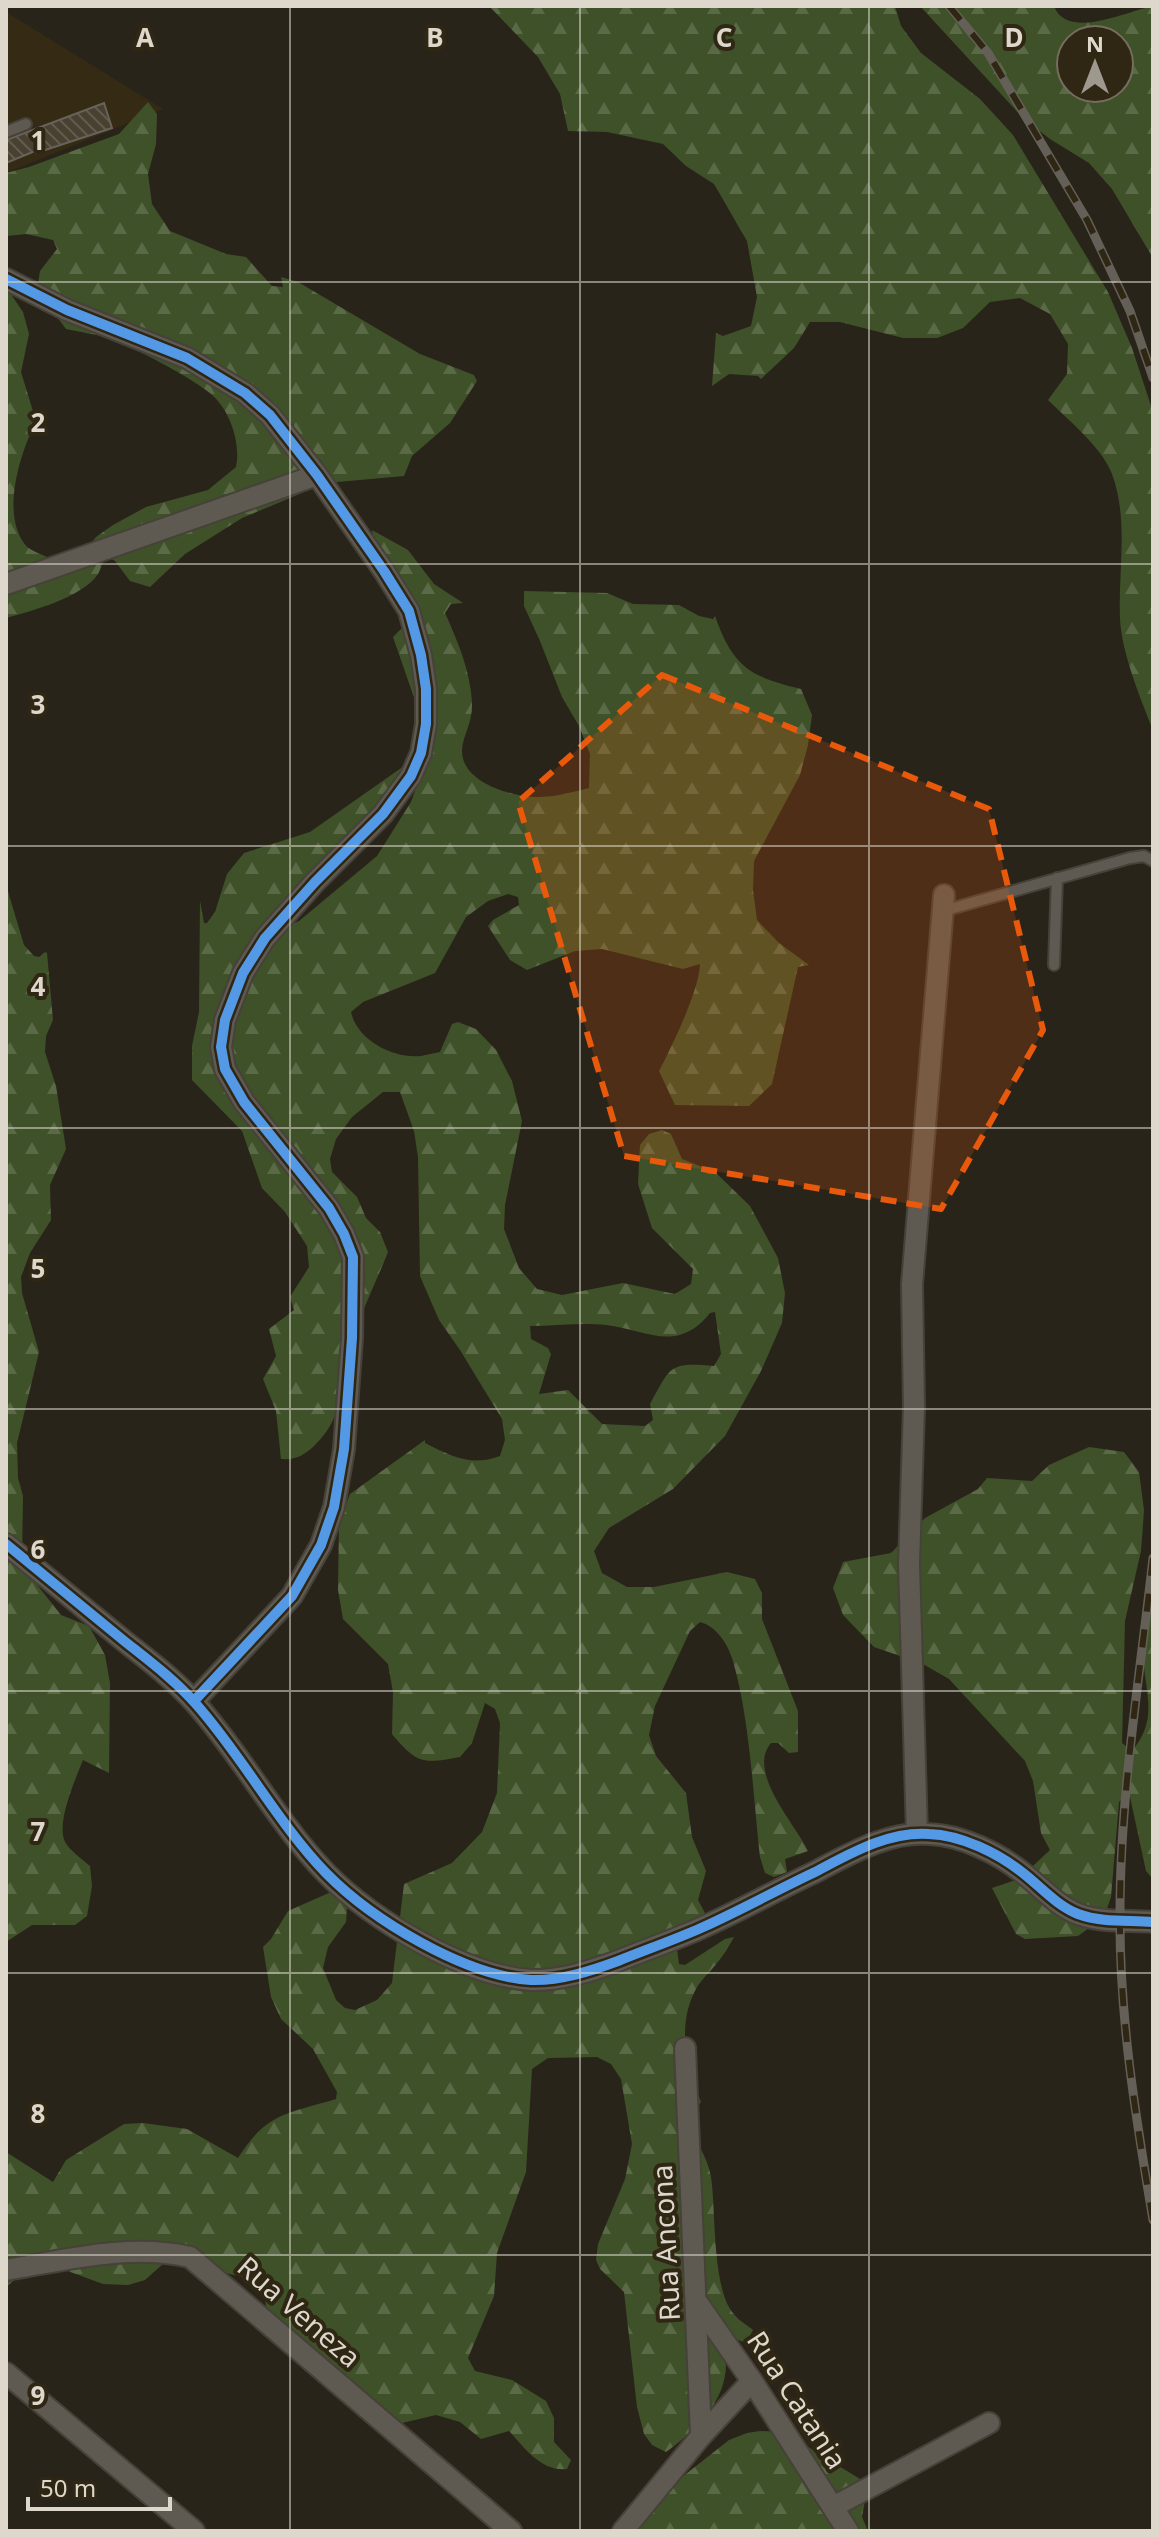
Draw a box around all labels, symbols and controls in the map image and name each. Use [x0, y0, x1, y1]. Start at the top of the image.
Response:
text: A [136, 19, 154, 55]
text: B [426, 19, 444, 55]
text: C [716, 19, 732, 55]
text: D [1004, 19, 1024, 55]
north arrow [1055, 24, 1135, 104]
text: N [1086, 28, 1104, 58]
text: 1 [31, 122, 45, 158]
text: 2 [31, 404, 46, 440]
text: 3 [31, 686, 45, 722]
text: 4 [31, 968, 46, 1004]
text: 5 [31, 1250, 45, 1286]
text: 6 [31, 1531, 46, 1567]
text: 7 [31, 1813, 46, 1849]
text: 8 [31, 2095, 45, 2131]
street label: Rua Ancona [642, 2164, 688, 2322]
street label: Rua Veneza [230, 2247, 369, 2375]
street label: Rua Catania [739, 2323, 857, 2476]
text: 9 [31, 2377, 45, 2413]
scale bar [28, 2461, 170, 2511]
text: 50 m [40, 2471, 96, 2504]

